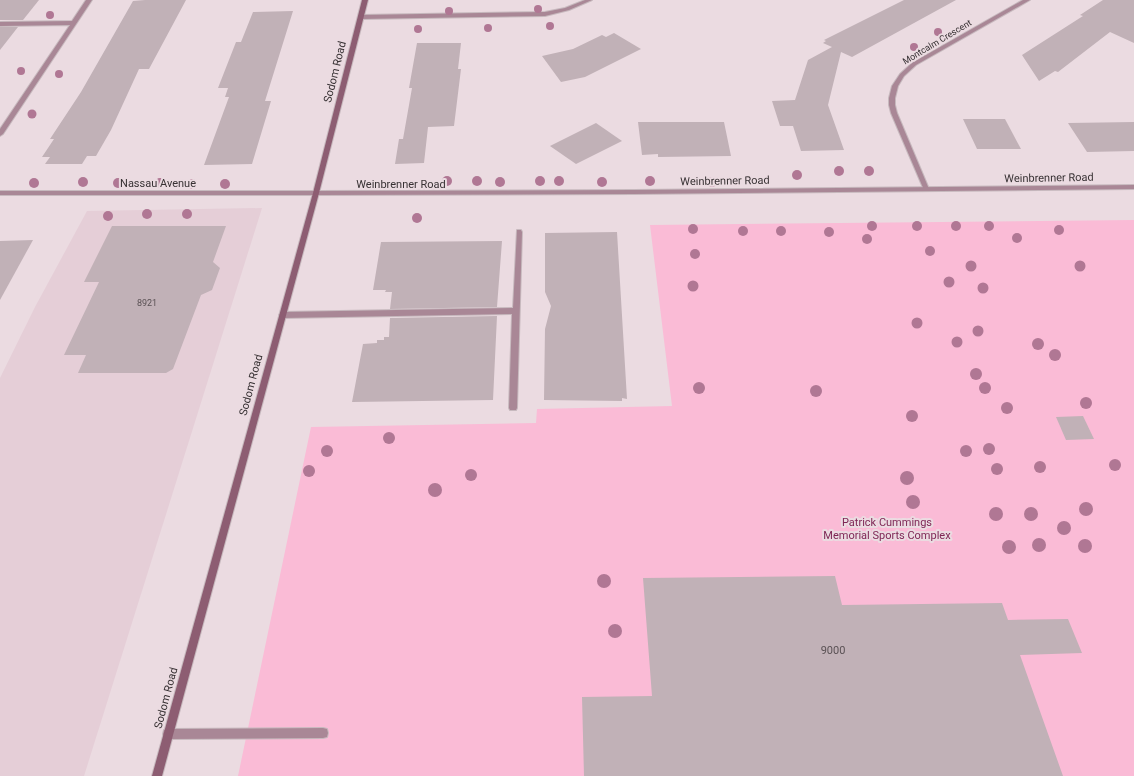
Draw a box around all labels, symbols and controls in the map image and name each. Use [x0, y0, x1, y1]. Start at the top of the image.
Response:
street label: Montcalm Crescent [901, 17, 973, 66]
street label: Sodom Road [321, 40, 349, 104]
street label: Weinbrenner Road [1004, 171, 1094, 185]
street label: Weinbrenner Road [680, 174, 770, 188]
street label: Nassau Avenue [120, 177, 196, 190]
street label: Weinbrenner Road [356, 178, 446, 191]
house number: 8921 [137, 298, 157, 308]
street label: Sodom Road [237, 353, 265, 417]
park label: Patrick Cummings Memorial Sports Complex [823, 516, 951, 542]
house number: 9000 [821, 644, 845, 657]
street label: Sodom Road [152, 666, 180, 730]

